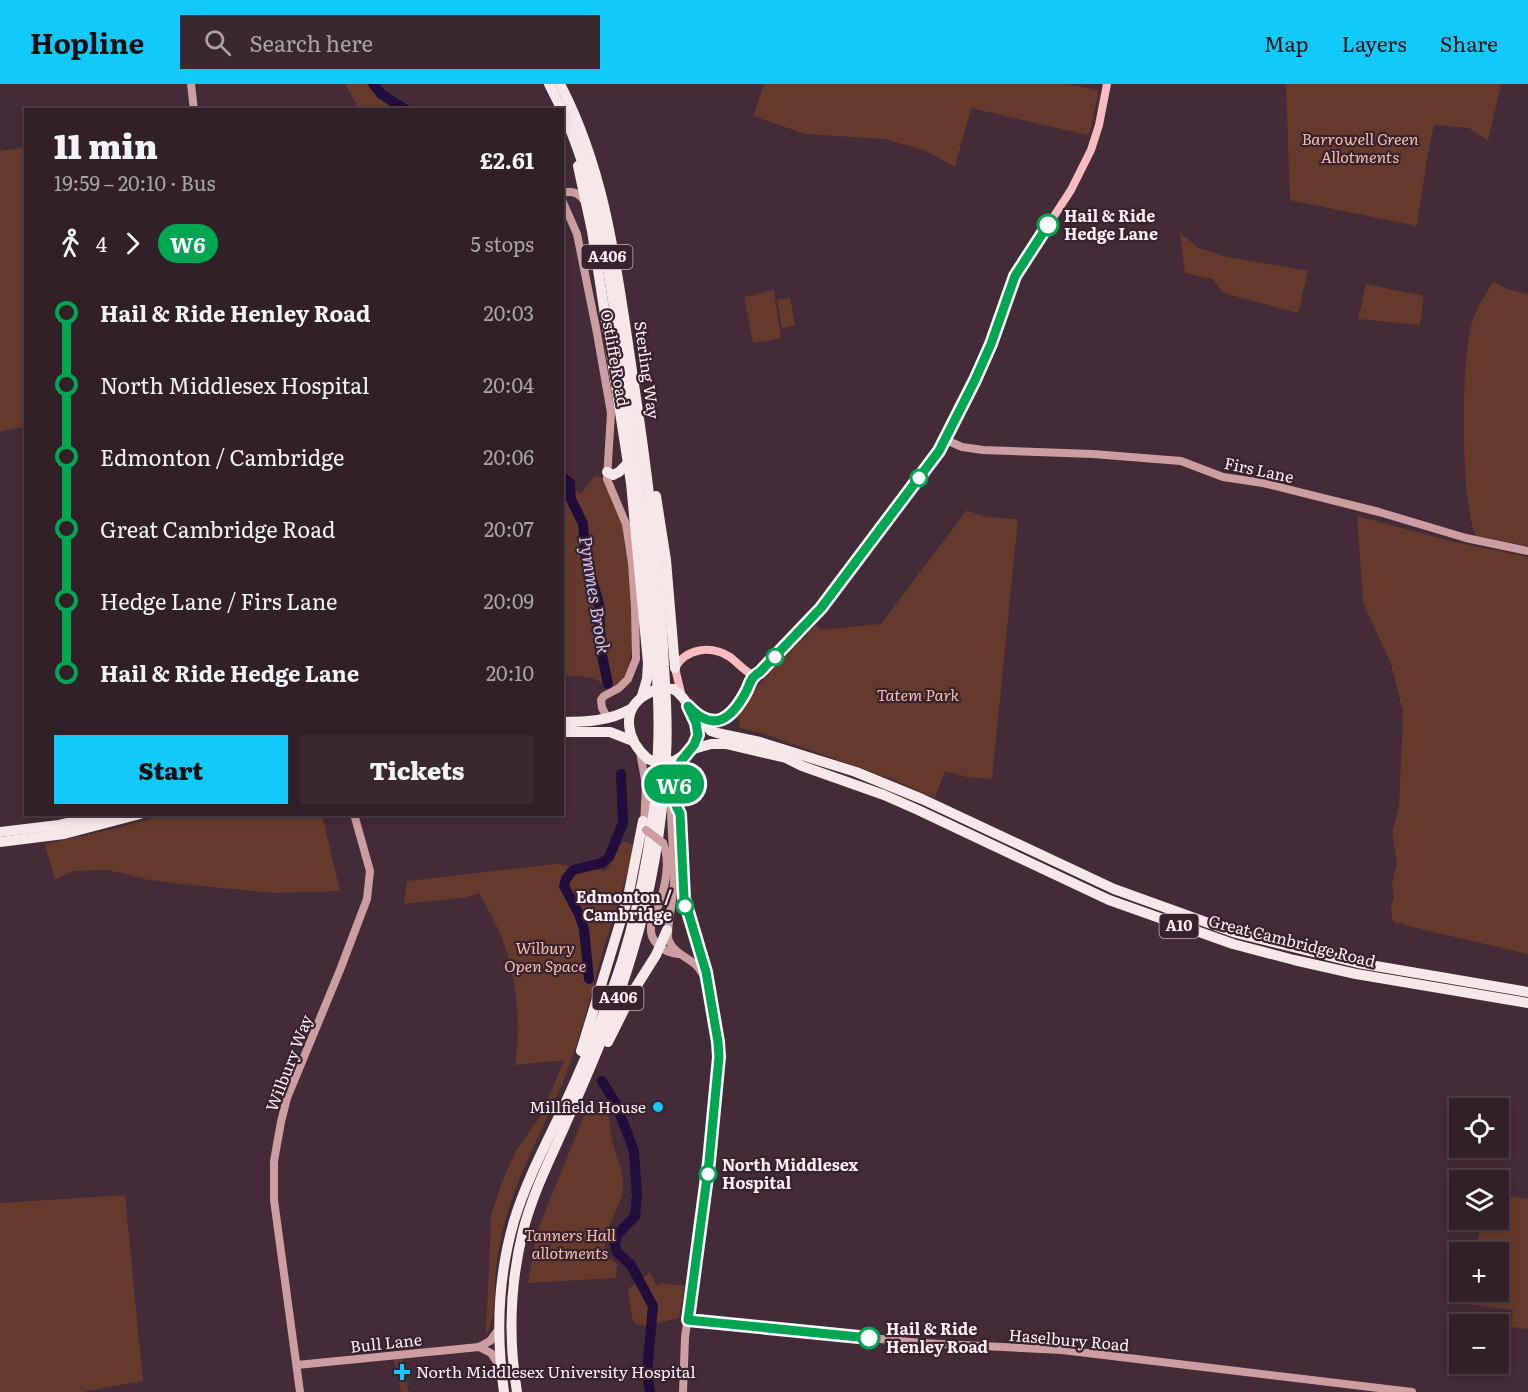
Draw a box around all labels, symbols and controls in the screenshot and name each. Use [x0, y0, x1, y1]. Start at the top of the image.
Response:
search box [180, 15, 600, 69]
text: Hopline [30, 21, 144, 63]
icon: search [201, 26, 234, 59]
text: Search here [249, 26, 373, 59]
text: Map [1264, 27, 1309, 58]
text: Layers [1342, 27, 1407, 58]
text: Share [1440, 27, 1498, 58]
text: 11 min [54, 120, 158, 169]
park label: Barrowell Green Allotments [1301, 126, 1419, 168]
text: £2.61 [480, 143, 534, 176]
text: 19:59 – 20:10 · Bus [54, 167, 216, 197]
place label: Hail & Ride Hedge Lane [1064, 203, 1158, 245]
marker: Hail & Ride Hedge Lane [1037, 214, 1059, 236]
icon: walk [54, 227, 87, 260]
icon: forward [116, 227, 149, 260]
text: 4 [96, 228, 107, 258]
text: W6 [170, 228, 206, 259]
text: 5 stops [470, 228, 534, 258]
road number: A406 [582, 245, 632, 269]
text: Hail & Ride Henley Road [100, 296, 370, 329]
text: 20:03 [484, 297, 534, 327]
street label: Ostliffe Road [596, 307, 636, 408]
street label: Sterling Way [629, 319, 667, 421]
text: North Middlesex Hospital [100, 368, 369, 401]
text: 20:04 [483, 369, 534, 399]
text: Edmonton / Cambridge [100, 440, 344, 473]
text: 20:06 [483, 441, 534, 471]
street label: Firs Lane [1222, 450, 1296, 488]
unlabelled marker [910, 469, 928, 487]
text: Great Cambridge Road [100, 512, 335, 545]
text: 20:07 [484, 513, 534, 543]
water label: Pymmes Brook [573, 534, 618, 656]
text: Hedge Lane / Firs Lane [100, 584, 338, 617]
text: 20:09 [484, 585, 534, 615]
unlabelled marker [766, 648, 784, 666]
text: Hail & Ride Hedge Lane [100, 656, 359, 689]
text: 20:10 [486, 657, 534, 687]
park label: Tatem Park [877, 682, 959, 706]
button: Start [54, 735, 288, 804]
button: Tickets [300, 735, 534, 804]
line badge: W6 [647, 764, 701, 804]
text: W6 [656, 769, 692, 800]
place label: Edmonton / Cambridge [576, 884, 672, 926]
marker: Edmonton / Cambridge [676, 897, 694, 915]
street label: Great Cambridge Road [1206, 908, 1378, 972]
road number: A10 [1160, 914, 1198, 938]
park label: Wilbury Open Space [504, 935, 586, 977]
road number: A406 [592, 986, 644, 1010]
street label: Wilbury Way [259, 1010, 318, 1114]
place label: Millfield House [529, 1094, 646, 1118]
map controls [1449, 1098, 1509, 1374]
button: locate [1449, 1098, 1509, 1158]
marker: Millfield House [651, 1100, 665, 1114]
place label: North Middlesex Hospital [722, 1152, 859, 1194]
marker: North Middlesex Hospital [699, 1165, 717, 1183]
button: layers [1449, 1170, 1509, 1230]
park label: Tanners Hall allotments [524, 1222, 616, 1264]
button: + [1449, 1242, 1509, 1302]
button: − [1449, 1314, 1509, 1374]
place label: Hail & Ride Henley Road [886, 1316, 989, 1358]
street label: Haselbury Road [1008, 1322, 1131, 1356]
street label: Bull Lane [349, 1326, 423, 1358]
marker: Hail & Ride Henley Road [858, 1327, 880, 1349]
place label: North Middlesex University Hospital [416, 1359, 696, 1383]
marker: North Middlesex University Hospital [393, 1363, 411, 1381]

